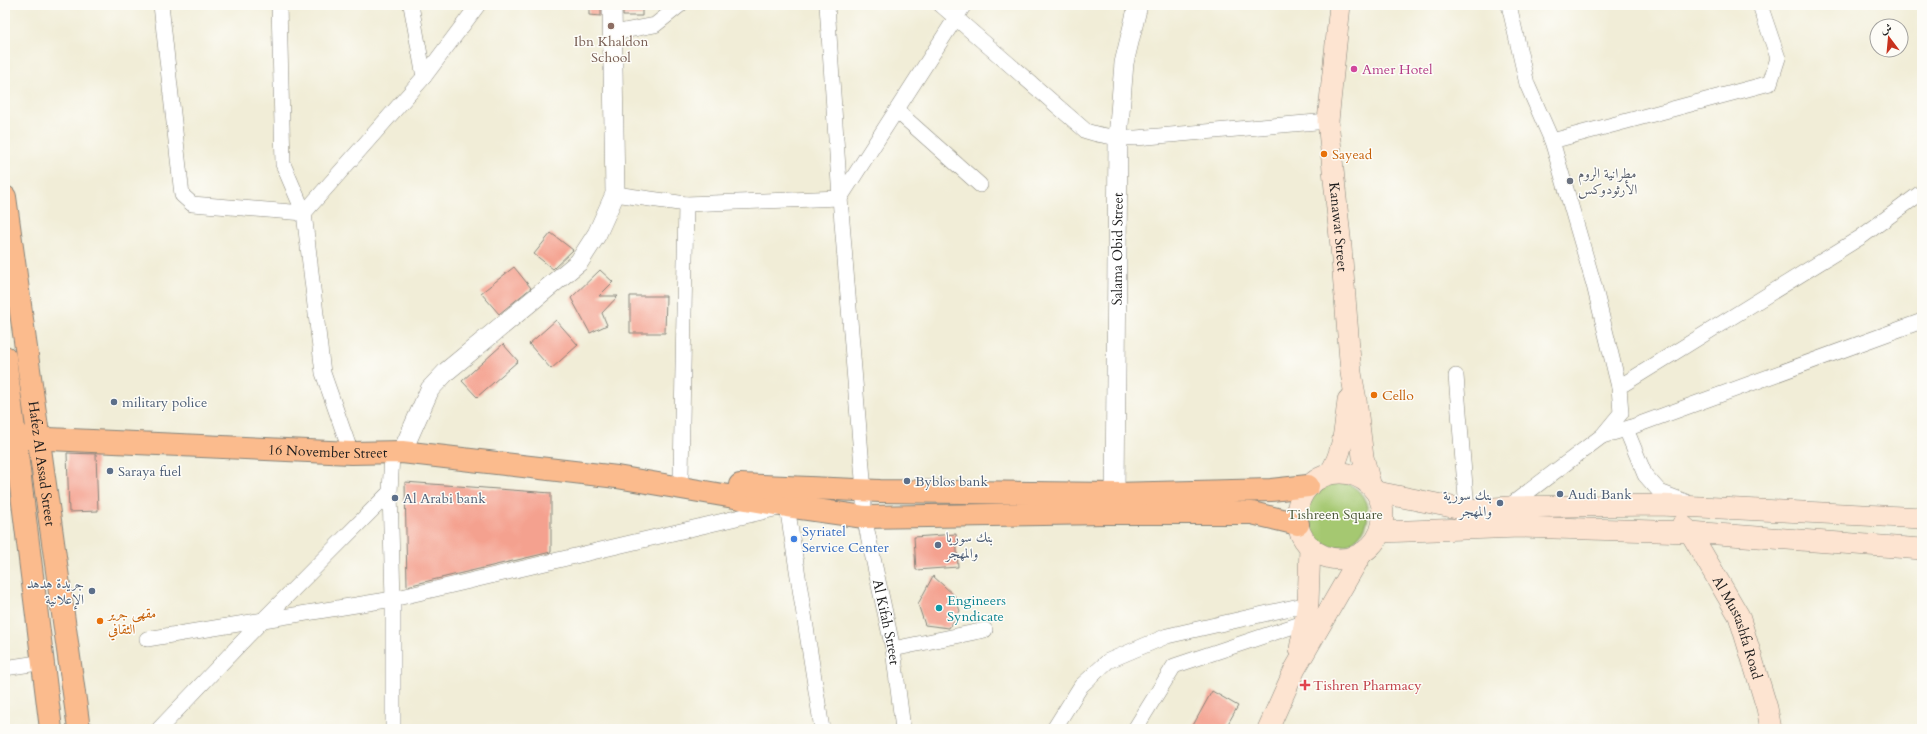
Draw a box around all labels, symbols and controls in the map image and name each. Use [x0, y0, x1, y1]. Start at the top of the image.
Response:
north arrow [1869, 18, 1909, 58]
text: ش [1879, 20, 1894, 38]
marker: Ibn Khaldon School [606, 21, 616, 31]
place label: Ibn Khaldon School [574, 32, 648, 67]
place label: Amer Hotel [1362, 60, 1433, 79]
marker: Amer Hotel [1349, 64, 1359, 74]
place label: Sayead [1332, 145, 1373, 164]
marker: Sayead [1319, 149, 1329, 159]
place label: مطرانية الروم الأرثودوكس [1578, 164, 1637, 199]
marker: مطرانية الروم الأرثودوكس [1565, 176, 1575, 186]
street label: Kanawat Street [1325, 181, 1352, 273]
street label: Salama Obid Street [1107, 192, 1127, 306]
place label: Cello [1382, 386, 1414, 405]
marker: Cello [1369, 390, 1379, 400]
place label: military police [122, 393, 207, 412]
marker: military police [109, 397, 119, 407]
street label: Hafez Al Assad Street [24, 400, 60, 528]
street label: 16 November Street [268, 440, 388, 463]
place label: Saraya fuel [118, 462, 182, 481]
marker: Saraya fuel [105, 466, 115, 476]
place label: Byblos bank [915, 472, 989, 491]
marker: Byblos bank [902, 476, 912, 486]
place label: Audi Bank [1568, 485, 1632, 504]
place label: بنك سورية والمهجر [1443, 486, 1492, 521]
place label: Al Arabi bank [403, 489, 486, 508]
marker: Audi Bank [1555, 489, 1565, 499]
marker: Al Arabi bank [390, 493, 400, 503]
marker: بنك سورية والمهجر [1495, 498, 1505, 508]
park label: Tishreen Square [1287, 505, 1383, 524]
place label: Syriatel Service Center [802, 522, 890, 557]
place label: بنك سوريا والمهجر [944, 528, 993, 563]
marker: Syriatel Service Center [789, 534, 799, 544]
marker: بنك سوريا والمهجر [933, 540, 943, 550]
street label: Al Mustashfa Road [1708, 572, 1767, 682]
place label: جريدة هدهد الإعلانية [27, 574, 84, 610]
street label: Al Kifah Street [868, 577, 904, 667]
marker: جريدة هدهد الإعلانية [87, 586, 97, 596]
place label: Engineers Syndicate [947, 591, 1006, 626]
marker: Engineers Syndicate [934, 603, 944, 613]
place label: مقهى جرير الثقافي [106, 604, 156, 641]
marker: مقهى جرير الثقافي [95, 616, 105, 626]
place label: Tishren Pharmacy [1313, 676, 1422, 695]
marker: Tishren Pharmacy [1300, 680, 1310, 690]

